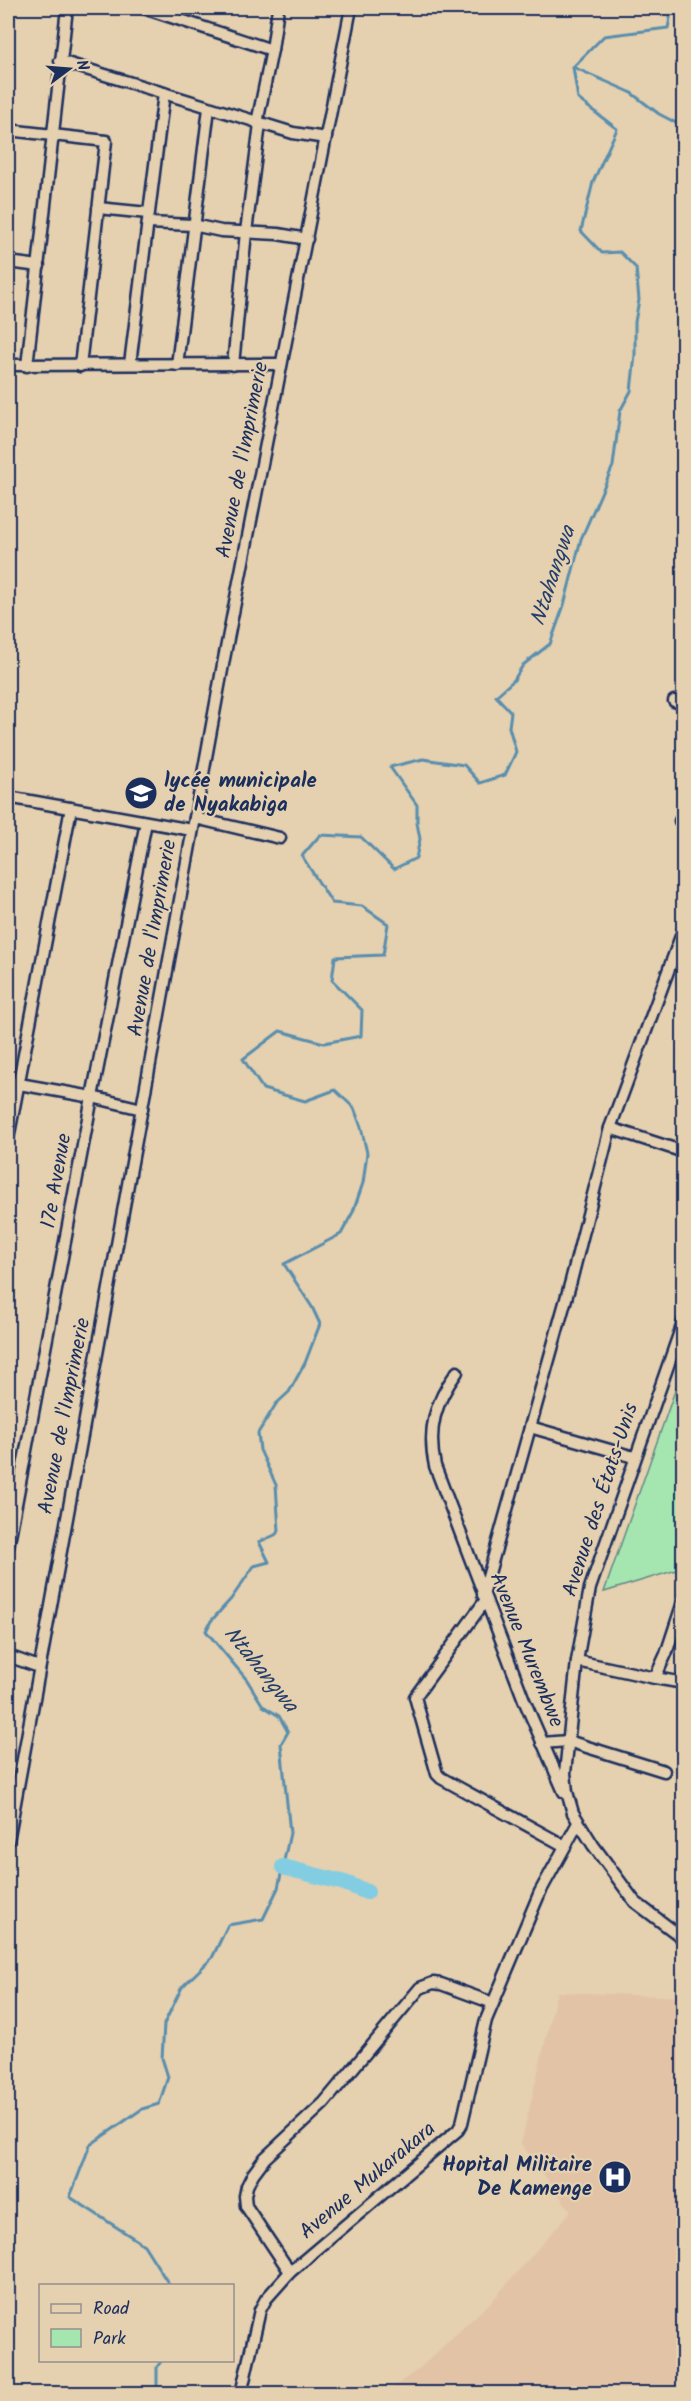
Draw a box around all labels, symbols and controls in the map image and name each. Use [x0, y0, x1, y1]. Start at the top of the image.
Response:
north arrow [39, 39, 99, 99]
text: N [69, 57, 95, 74]
street label: Avenue de l'Imprimerie [208, 358, 278, 561]
water label: Ntahangwa [521, 520, 587, 630]
place label: lycée municipale de Nyakabiga [164, 765, 317, 822]
school or university icon: lycée municipale de Nyakabiga [123, 775, 159, 811]
street label: Avenue de l'Imprimerie [119, 836, 187, 1039]
street label: 17e Avenue [32, 1130, 82, 1231]
street label: Avenue de l'Imprimerie [30, 1314, 100, 1517]
street label: Avenue des États-Unis [554, 1399, 648, 1601]
street label: Avenue Murembwe [480, 1567, 572, 1733]
water label: Ntahangwa [214, 1619, 307, 1722]
street label: Avenue Mukarakara [292, 2114, 444, 2248]
place label: Hopital Militaire De Kamenge [442, 2149, 592, 2206]
hospital icon: Hopital Militaire De Kamenge [597, 2159, 633, 2195]
legend [39, 2284, 234, 2362]
text: Road [93, 2295, 130, 2324]
text: Park [93, 2325, 126, 2354]

